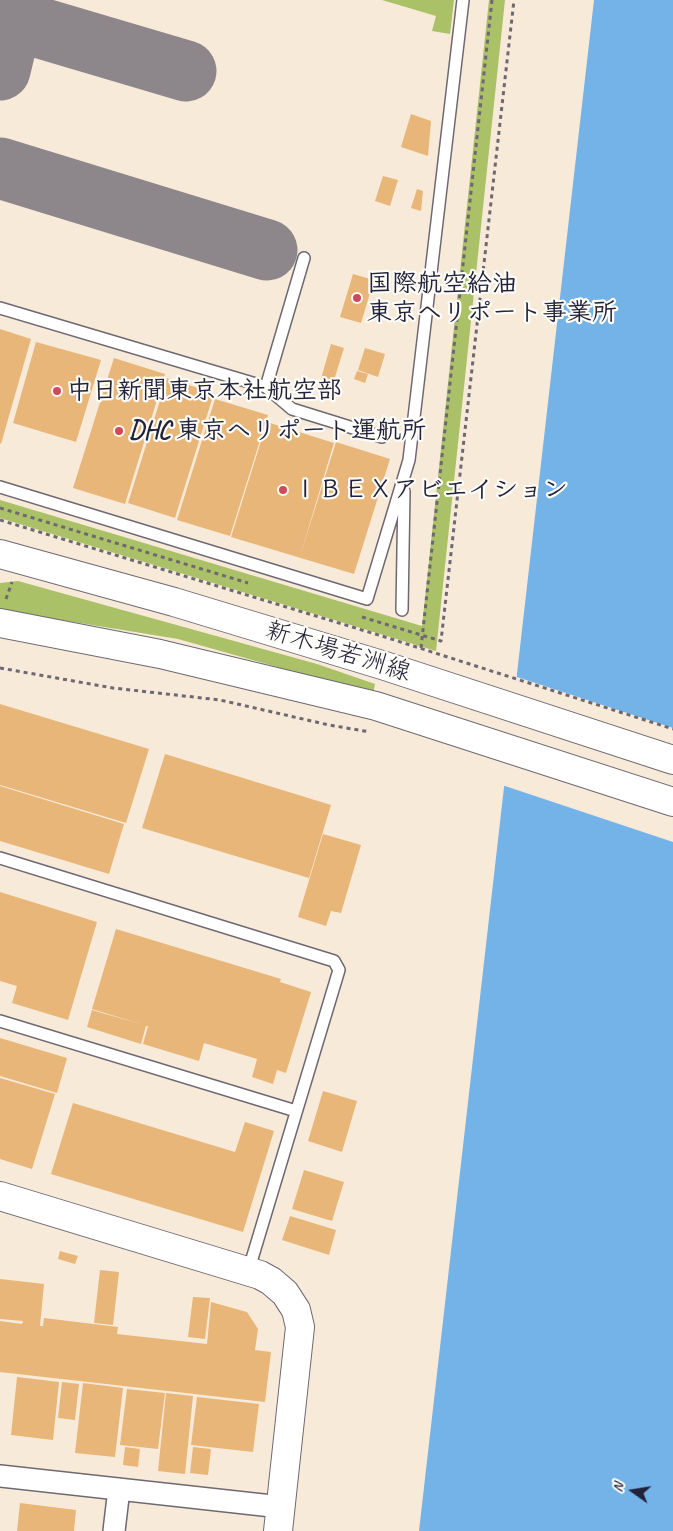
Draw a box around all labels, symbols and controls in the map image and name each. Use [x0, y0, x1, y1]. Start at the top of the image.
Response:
place label: 国際航空給油 東京ヘリポート事業所 [367, 269, 617, 328]
marker: 国際航空給油 東京ヘリポート事業所 [351, 292, 363, 304]
place label: 中日新聞東京本社航空部 [67, 376, 342, 406]
marker: 中日新聞東京本社航空部 [51, 385, 63, 397]
place label: DHC 東京ヘリポート運航所 [129, 416, 426, 446]
marker: DHC 東京ヘリポート運航所 [113, 425, 125, 437]
place label: ＩＢＥＸアビエイション [293, 475, 568, 505]
marker: ＩＢＥＸアビエイション [277, 484, 289, 496]
street label: 新木場若洲線 [262, 616, 414, 688]
north arrow [608, 1466, 658, 1516]
text: N [609, 1481, 627, 1494]

